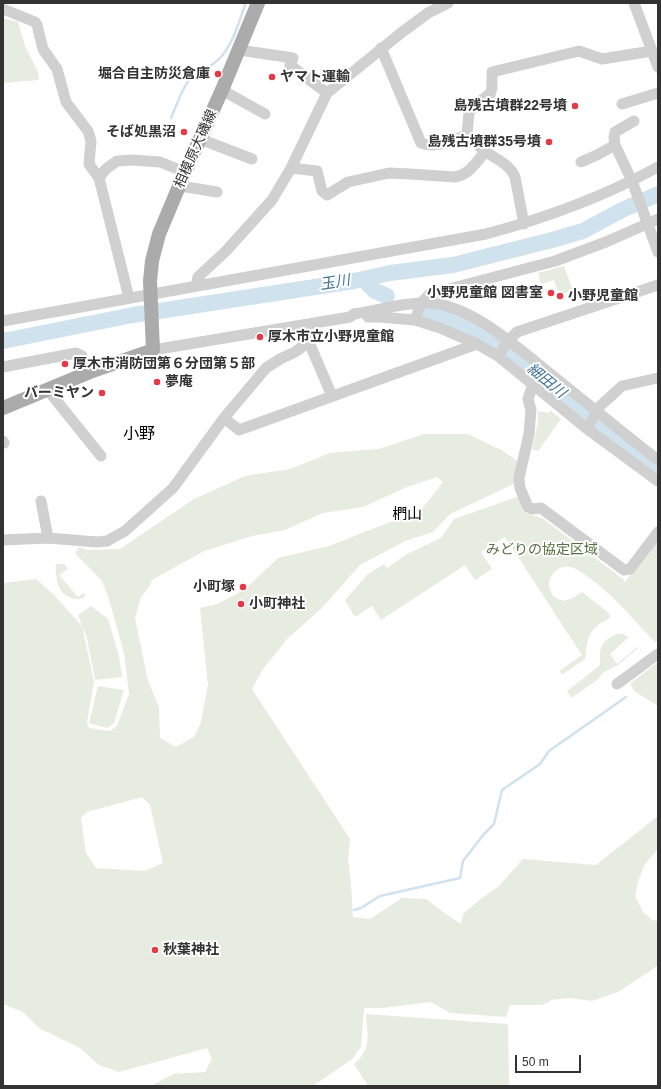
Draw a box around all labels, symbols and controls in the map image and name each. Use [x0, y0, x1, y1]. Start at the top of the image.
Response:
place label: 堀合自主防災倉庫 [98, 66, 210, 82]
marker: 堀合自主防災倉庫 [213, 69, 223, 79]
place label: ヤマト運輸 [280, 69, 350, 85]
marker: ヤマト運輸 [267, 72, 277, 82]
place label: 島残古墳群22号墳 [453, 98, 567, 114]
marker: 島残古墳群22号墳 [570, 101, 580, 111]
street label: 相模原大磯線 [171, 107, 221, 191]
place label: そば処黒沼 [106, 124, 176, 140]
marker: そば処黒沼 [179, 127, 189, 137]
place label: 島残古墳群35号墳 [427, 134, 541, 150]
marker: 島残古墳群35号墳 [544, 137, 554, 147]
water label: 玉川 [319, 272, 351, 294]
place label: 小野児童館 図書室 [427, 285, 543, 301]
marker: 小野児童館 図書室 [546, 288, 556, 298]
place label: 小野児童館 [568, 288, 638, 304]
marker: 小野児童館 [555, 291, 565, 301]
place label: 厚木市立小野児童館 [268, 329, 394, 345]
marker: 厚木市立小野児童館 [255, 332, 265, 342]
place label: 厚木市消防団第６分団第５部 [73, 356, 255, 372]
marker: 厚木市消防団第６分団第５部 [60, 359, 70, 369]
water label: 細田川 [523, 360, 569, 402]
place label: 夢庵 [165, 374, 193, 390]
marker: 夢庵 [152, 377, 162, 387]
place label: バーミヤン [24, 385, 94, 401]
marker: バーミヤン [97, 388, 107, 398]
district label: 小野 [123, 425, 155, 445]
district label: 椚山 [392, 506, 422, 524]
park label: みどりの協定区域 [486, 542, 598, 558]
place label: 小町塚 [193, 579, 235, 595]
marker: 小町塚 [238, 582, 248, 592]
place label: 小町神社 [249, 596, 305, 612]
marker: 小町神社 [236, 599, 246, 609]
place label: 秋葉神社 [163, 942, 219, 958]
marker: 秋葉神社 [150, 945, 160, 955]
scale bar [517, 1047, 583, 1073]
text: 50 m [522, 1055, 549, 1069]

